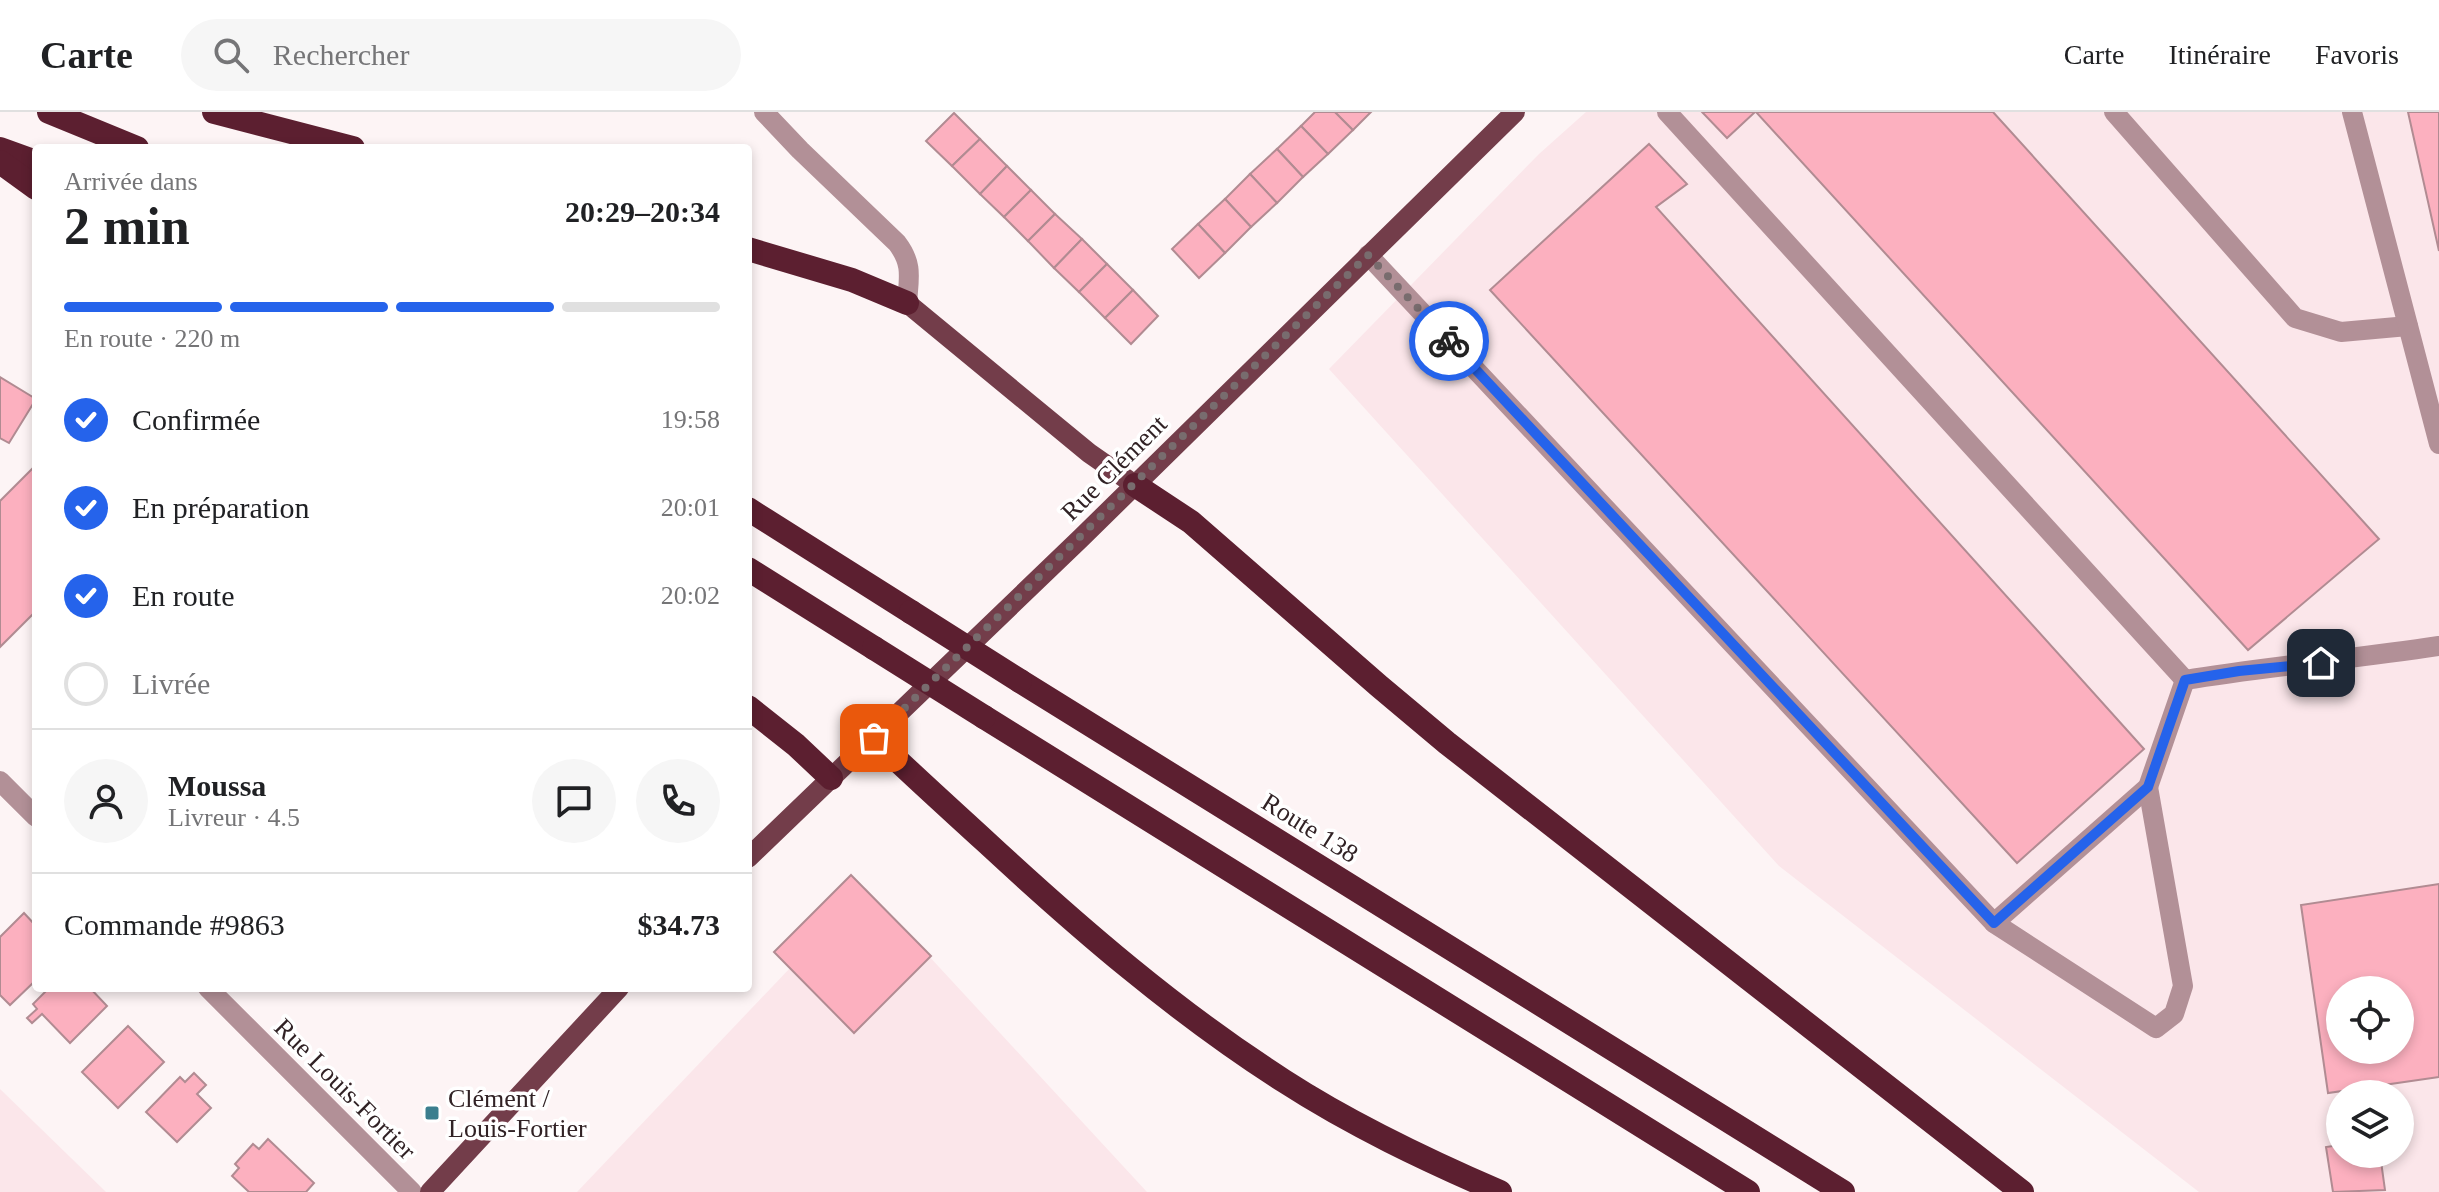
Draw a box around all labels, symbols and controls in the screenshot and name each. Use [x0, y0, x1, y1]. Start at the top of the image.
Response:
search box [181, 19, 741, 91]
icon: search [209, 33, 253, 77]
text: Carte [40, 34, 133, 76]
text: Rechercher [273, 38, 409, 71]
text: Carte [2064, 39, 2124, 70]
text: Itinéraire [2168, 39, 2271, 70]
text: Favoris [2315, 39, 2399, 70]
text: Arrivée dans [64, 167, 198, 196]
text: 20:29–20:34 [565, 195, 720, 228]
text: 2 min [64, 198, 190, 255]
courier [1409, 301, 1489, 381]
icon: bike [1427, 319, 1471, 363]
text: En route · 220 m [64, 324, 240, 353]
icon: check [64, 398, 108, 442]
text: Confirmée [132, 403, 260, 436]
text: 19:58 [661, 405, 720, 434]
street label: Rue Clément [1055, 409, 1173, 527]
icon: check [64, 486, 108, 530]
text: En préparation [132, 491, 309, 524]
text: 20:01 [661, 493, 720, 522]
icon: check [64, 574, 108, 618]
text: En route [132, 579, 234, 612]
text: 20:02 [661, 581, 720, 610]
pin [2287, 629, 2355, 697]
icon: home [2299, 641, 2343, 685]
text: Livrée [132, 667, 210, 700]
pin [840, 704, 908, 772]
icon: bag [852, 716, 896, 760]
button: person [64, 759, 148, 843]
button: chat [532, 759, 616, 843]
button: phone [636, 759, 720, 843]
text: Moussa [168, 769, 266, 802]
street label: Route 138 [1257, 787, 1363, 869]
text: Livreur · 4.5 [168, 803, 300, 832]
text: Commande #9863 [64, 908, 285, 941]
text: $34.73 [638, 908, 720, 941]
map controls [2326, 976, 2414, 1168]
button: locate [2326, 976, 2414, 1064]
street label: Rue Louis-Fortier [269, 1013, 422, 1166]
button: layers [2326, 1080, 2414, 1168]
place label: Clément / Louis-Fortier [448, 1084, 587, 1143]
marker: Clément / Louis-Fortier [423, 1104, 441, 1122]

